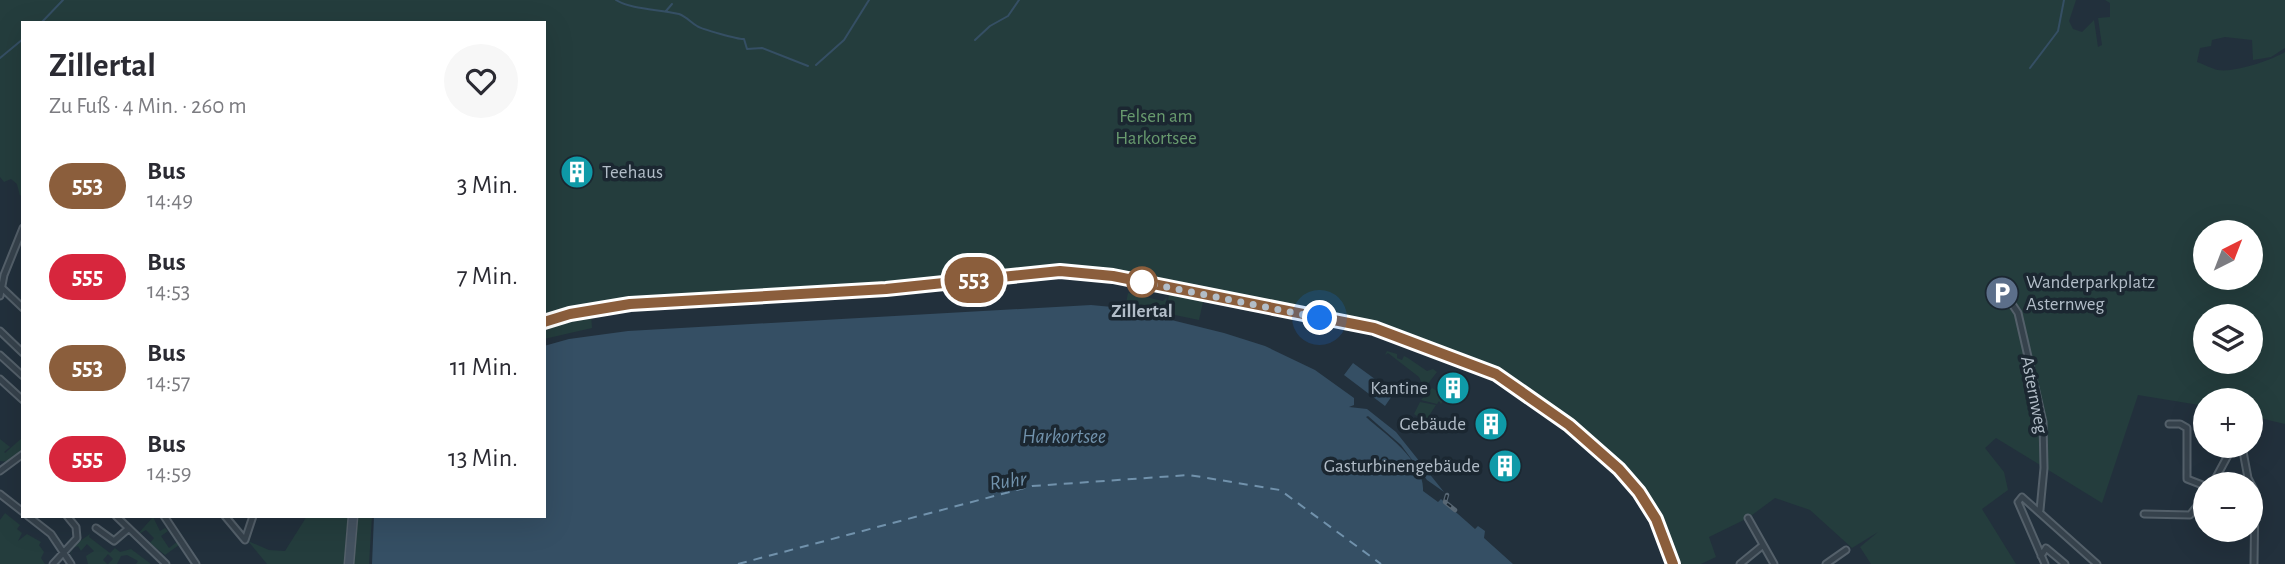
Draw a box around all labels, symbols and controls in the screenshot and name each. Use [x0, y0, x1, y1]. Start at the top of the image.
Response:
button: heart [444, 44, 518, 118]
text: Zillertal [49, 50, 156, 83]
text: Zu Fuß · 4 Min. · 260 m [49, 95, 247, 118]
park label: Felsen am Harkortsee [1115, 107, 1197, 148]
building icon: Teehaus [558, 153, 596, 191]
text: Bus [147, 158, 186, 184]
place label: Teehaus [602, 163, 663, 182]
text: 3 Min. [457, 172, 518, 198]
text: 553 [72, 174, 103, 198]
text: 14:49 [147, 189, 193, 212]
north arrow [2193, 220, 2263, 290]
map controls [2193, 220, 2263, 542]
text: Bus [147, 249, 186, 275]
line badge: 553 [934, 257, 1014, 303]
text: 7 Min. [457, 263, 518, 289]
text: 555 [72, 265, 103, 289]
marker: Zillertal [1127, 267, 1157, 297]
text: 553 [958, 268, 990, 292]
place label: Wanderparkplatz Asternweg [2026, 273, 2155, 314]
parking icon: Wanderparkplatz Asternweg [1983, 274, 2021, 312]
text: 14:53 [147, 280, 190, 303]
your location [1302, 300, 1337, 335]
place label: Zillertal [1111, 302, 1173, 321]
button: layers [2193, 304, 2263, 374]
text: Bus [147, 340, 186, 366]
text: 11 Min. [450, 354, 518, 380]
street label: Asternweg [2017, 355, 2051, 436]
text: 553 [72, 356, 103, 380]
building icon: Kantine [1434, 369, 1472, 407]
text: 14:57 [147, 371, 190, 394]
place label: Kantine [1370, 379, 1428, 398]
button: + [2193, 388, 2263, 458]
building icon: Gebäude [1472, 405, 1510, 443]
place label: Gebäude [1399, 415, 1466, 434]
water label: Harkortsee [1022, 426, 1106, 447]
text: Bus [147, 431, 186, 457]
text: 13 Min. [448, 445, 518, 471]
text: 555 [72, 447, 103, 471]
building icon: Gasturbinengebäude [1486, 447, 1524, 485]
place label: Gasturbinengebäude [1324, 457, 1480, 476]
text: 14:59 [147, 462, 192, 485]
water label: Ruhr [988, 468, 1029, 494]
button: − [2193, 472, 2263, 542]

